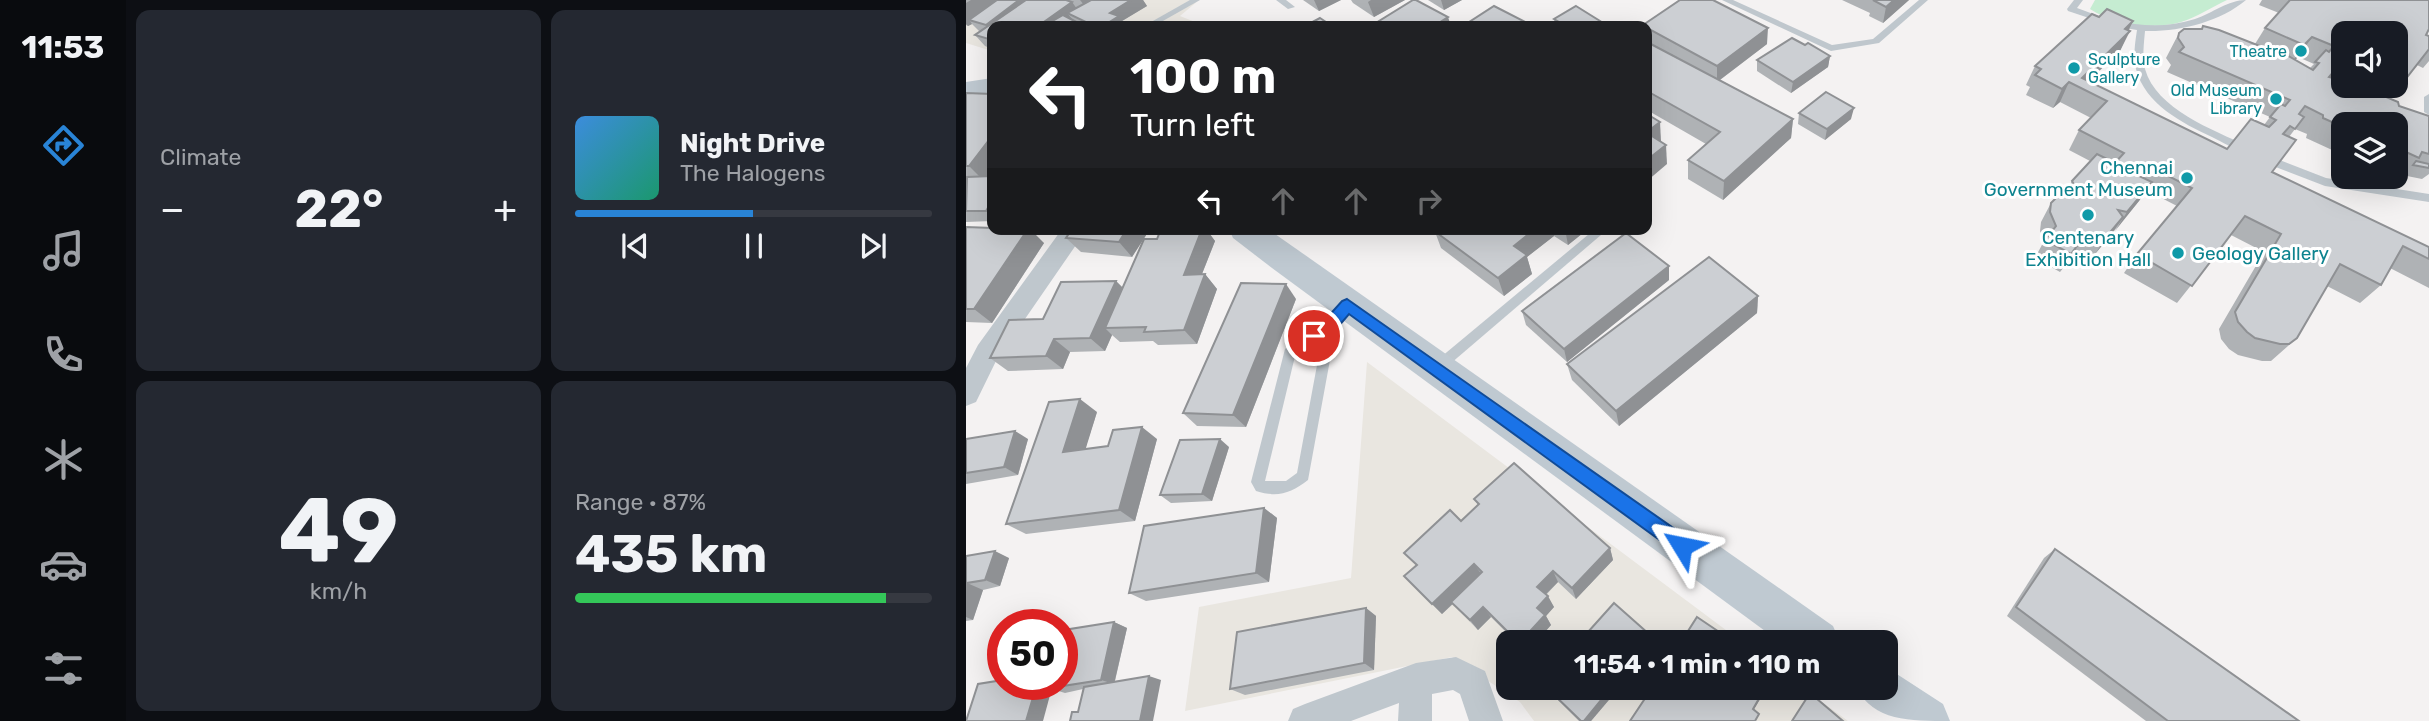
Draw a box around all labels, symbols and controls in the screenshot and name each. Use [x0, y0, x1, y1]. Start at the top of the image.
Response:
map controls [2331, 21, 2408, 189]
button: sound [2331, 21, 2408, 98]
text: 11:53 [22, 28, 104, 66]
place label: Theatre [2229, 42, 2287, 61]
marker: Theatre [2293, 43, 2309, 59]
text: 100 m [1130, 47, 1276, 105]
icon: left [1015, 49, 1106, 140]
place label: Sculpture Gallery [2088, 50, 2161, 87]
marker: Sculpture Gallery [2066, 60, 2082, 76]
place label: Old Museum Library [2171, 81, 2262, 118]
marker: Old Museum Library [2268, 91, 2284, 107]
text: Turn left [1130, 106, 1255, 144]
button: layers [2331, 112, 2408, 189]
icon: directions [39, 121, 88, 170]
text: Night Drive [680, 128, 825, 159]
text: Climate [160, 143, 241, 171]
place label: Chennai Government Museum [1984, 156, 2173, 201]
text: The Halogens [680, 159, 826, 187]
marker: Chennai Government Museum [2179, 170, 2195, 186]
text: 22° [295, 178, 384, 240]
icon: left [1191, 182, 1229, 220]
icon: ahead [1264, 182, 1302, 220]
icon: ahead [1337, 182, 1375, 220]
icon: right [1410, 182, 1448, 220]
text: − [160, 186, 185, 232]
text: + [493, 186, 517, 232]
marker: Centenary Exhibition Hall [2080, 207, 2096, 223]
icon: music [39, 226, 88, 275]
place label: Centenary Exhibition Hall [2025, 226, 2151, 271]
icon: previous [616, 227, 654, 265]
icon: pause [735, 227, 773, 265]
icon: next [854, 227, 892, 265]
place label: Geology Gallery [2192, 242, 2329, 265]
marker: Geology Gallery [2170, 245, 2186, 261]
pin [1284, 306, 1344, 366]
icon: arrive [1295, 317, 1333, 355]
icon: phone [39, 330, 88, 379]
icon: climate [39, 435, 88, 484]
text: 49 [278, 477, 399, 585]
text: Range · 87% [575, 488, 706, 516]
position arrow [1645, 509, 1719, 583]
text: 435 km [575, 523, 768, 585]
icon: car [39, 540, 88, 589]
text: km/h [310, 577, 367, 605]
speed limit sign: 50 [987, 609, 1078, 700]
icon: filters [39, 644, 88, 693]
text: 11:54 · 1 min · 110 m [1574, 649, 1820, 680]

